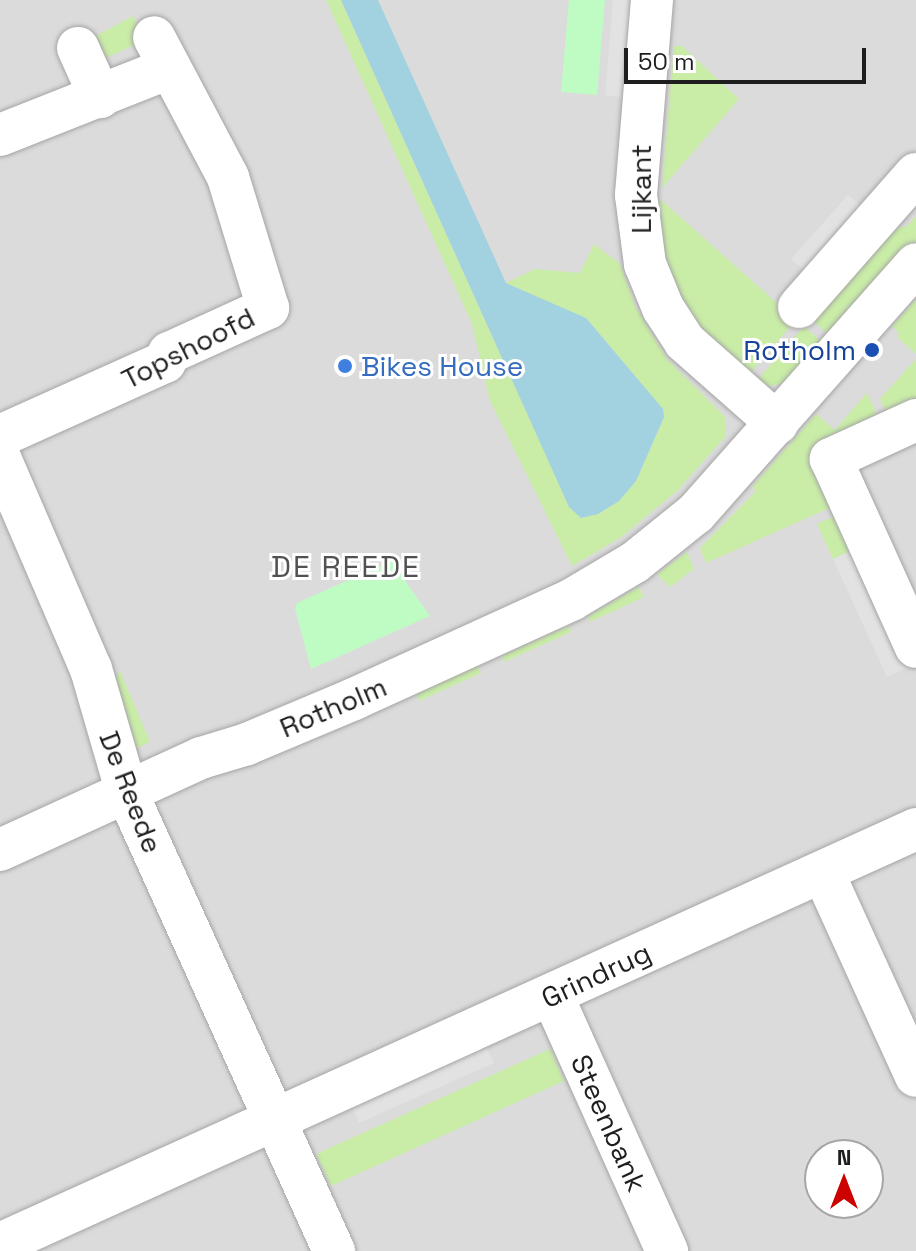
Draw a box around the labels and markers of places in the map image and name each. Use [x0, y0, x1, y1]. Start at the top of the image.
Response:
place label: Rotholm [743, 333, 856, 367]
marker: Rotholm [863, 341, 881, 359]
place label: Bikes House [361, 349, 523, 383]
marker: Bikes House [336, 357, 354, 375]

